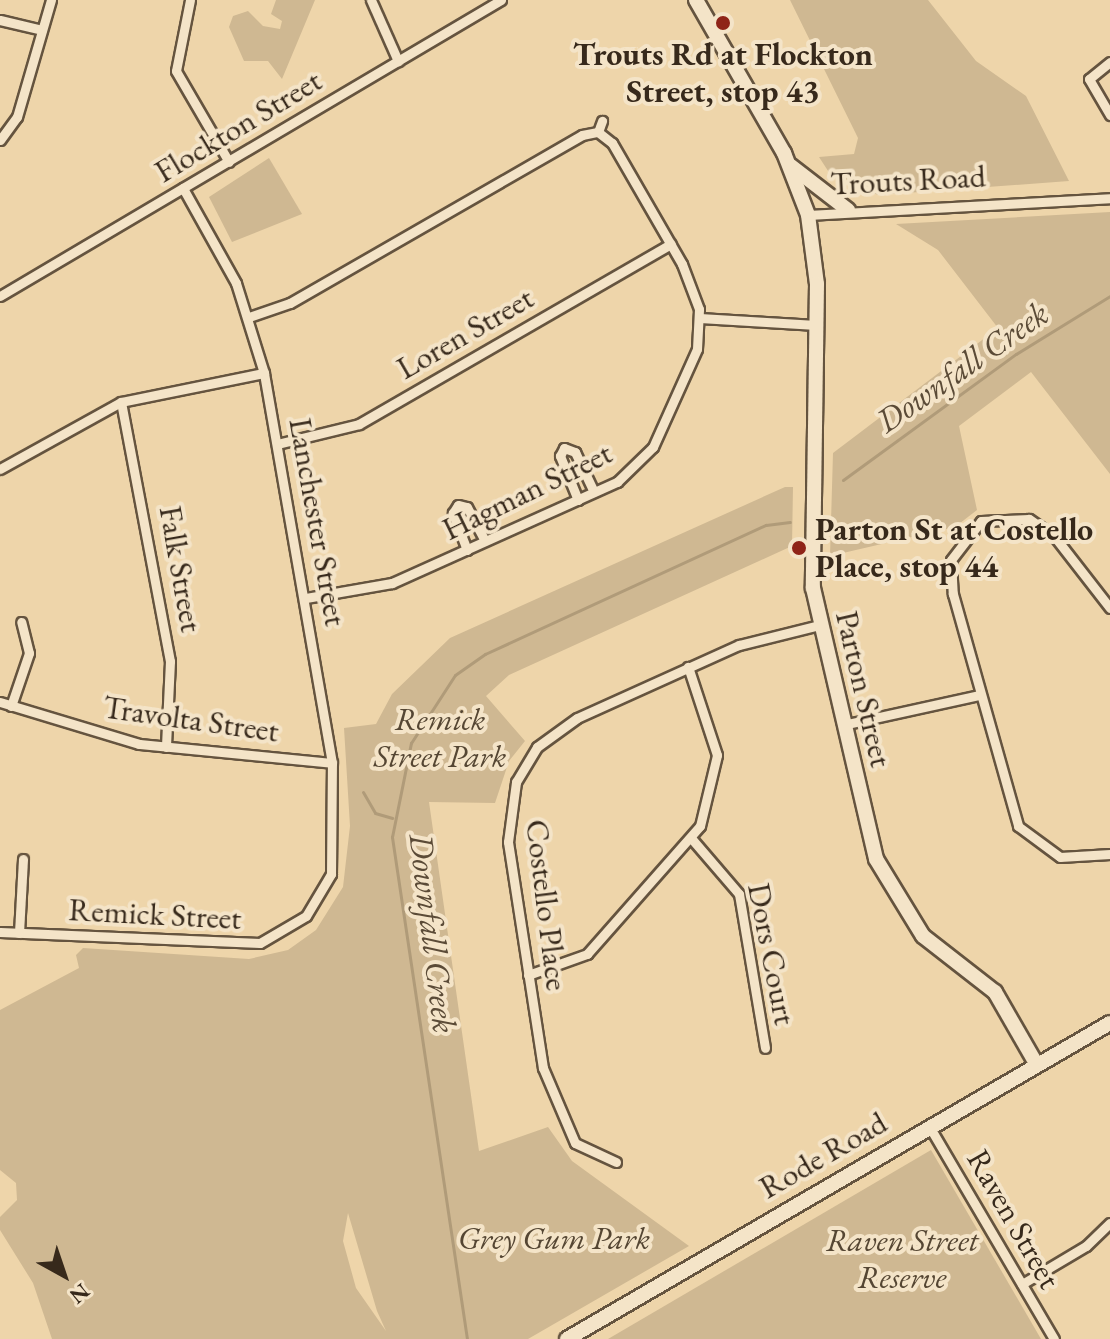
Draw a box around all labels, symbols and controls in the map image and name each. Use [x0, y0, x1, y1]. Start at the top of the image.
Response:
marker: Trouts Rd at Flockton Street, stop 43 [714, 14, 732, 32]
place label: Trouts Rd at Flockton Street, stop 43 [573, 36, 873, 111]
street label: Flockton Street [148, 61, 328, 191]
street label: Trouts Road [829, 157, 987, 203]
street label: Loren Street [390, 279, 540, 387]
water label: Downfall Creek [868, 293, 1056, 441]
street label: Lanchester Street [281, 415, 355, 629]
street label: Hagman Street [436, 433, 618, 549]
street label: Falk Street [151, 503, 211, 635]
place label: Parton St at Costello Place, stop 44 [815, 511, 1093, 586]
marker: Parton St at Costello Place, stop 44 [790, 539, 808, 557]
street label: Parton Street [827, 607, 901, 771]
street label: Travolta Street [101, 688, 281, 750]
park label: Remick Street Park [374, 701, 506, 776]
street label: Costello Place [517, 817, 577, 993]
water label: Downfall Creek [401, 831, 465, 1035]
street label: Dors Court [739, 880, 805, 1028]
street label: Remick Street [68, 890, 242, 938]
street label: Rode Road [752, 1103, 894, 1207]
street label: Raven Street [959, 1143, 1069, 1295]
park label: Grey Gum Park [458, 1219, 650, 1257]
park label: Raven Street Reserve [826, 1222, 978, 1297]
north arrow [24, 1235, 104, 1315]
text: N [64, 1277, 96, 1311]

